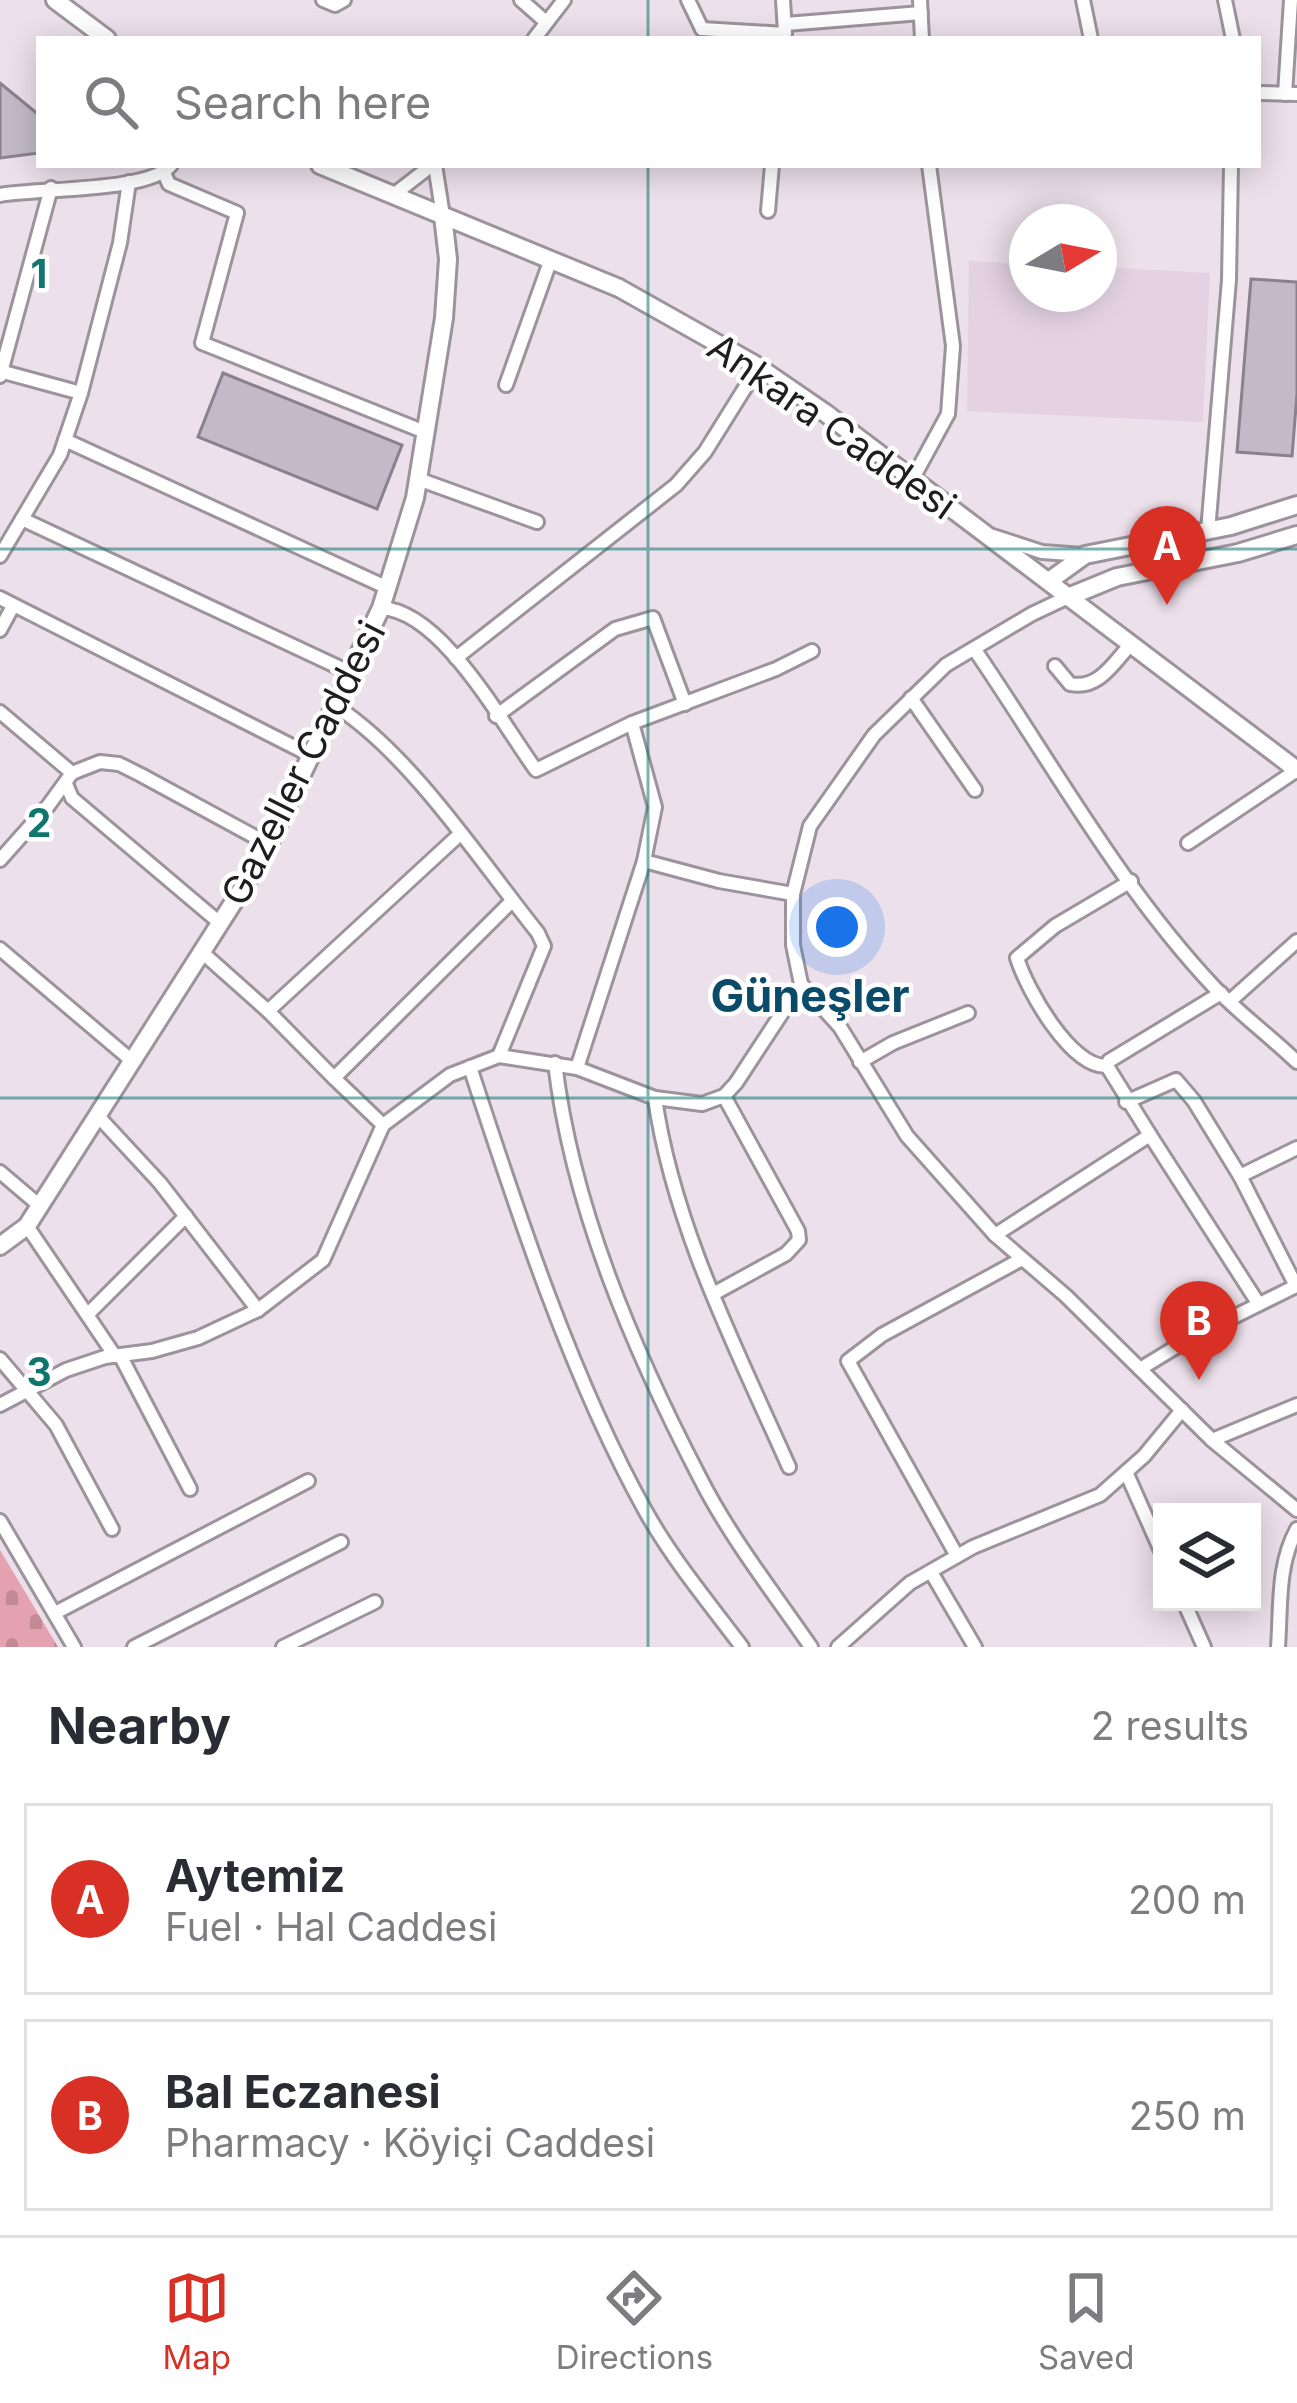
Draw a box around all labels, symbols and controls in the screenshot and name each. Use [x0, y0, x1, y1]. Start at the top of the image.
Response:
search box [36, 36, 1261, 168]
icon: search [78, 69, 144, 135]
text: Search here [174, 75, 431, 130]
north arrow [1009, 204, 1117, 312]
text: 1 [31, 250, 47, 297]
street label: Ankara Caddesi [699, 323, 965, 529]
pin: A [1128, 506, 1206, 605]
street label: Gazeller Caddesi [211, 613, 395, 913]
text: 2 [27, 799, 51, 846]
your location [807, 897, 867, 957]
district label: Güneşler [710, 968, 910, 1023]
pin: B [1160, 1281, 1238, 1380]
text: 3 [26, 1348, 52, 1395]
map controls [1153, 1503, 1261, 1611]
button: layers [1153, 1503, 1261, 1611]
text: Nearby [48, 1695, 231, 1756]
text: 2 results [1091, 1702, 1249, 1749]
text: Aytemiz [165, 1848, 345, 1903]
text: A [75, 1876, 105, 1923]
text: 200 m [1128, 1876, 1246, 1923]
text: Fuel · Hal Caddesi [165, 1903, 497, 1950]
text: Bal Eczanesi [165, 2064, 441, 2119]
text: B [77, 2092, 103, 2139]
text: 250 m [1129, 2092, 1246, 2139]
text: Pharmacy · Köyiçi Caddesi [165, 2119, 655, 2166]
tab: Map [162, 2265, 231, 2377]
tab: Directions [556, 2265, 713, 2377]
tab: Saved [1038, 2265, 1135, 2377]

